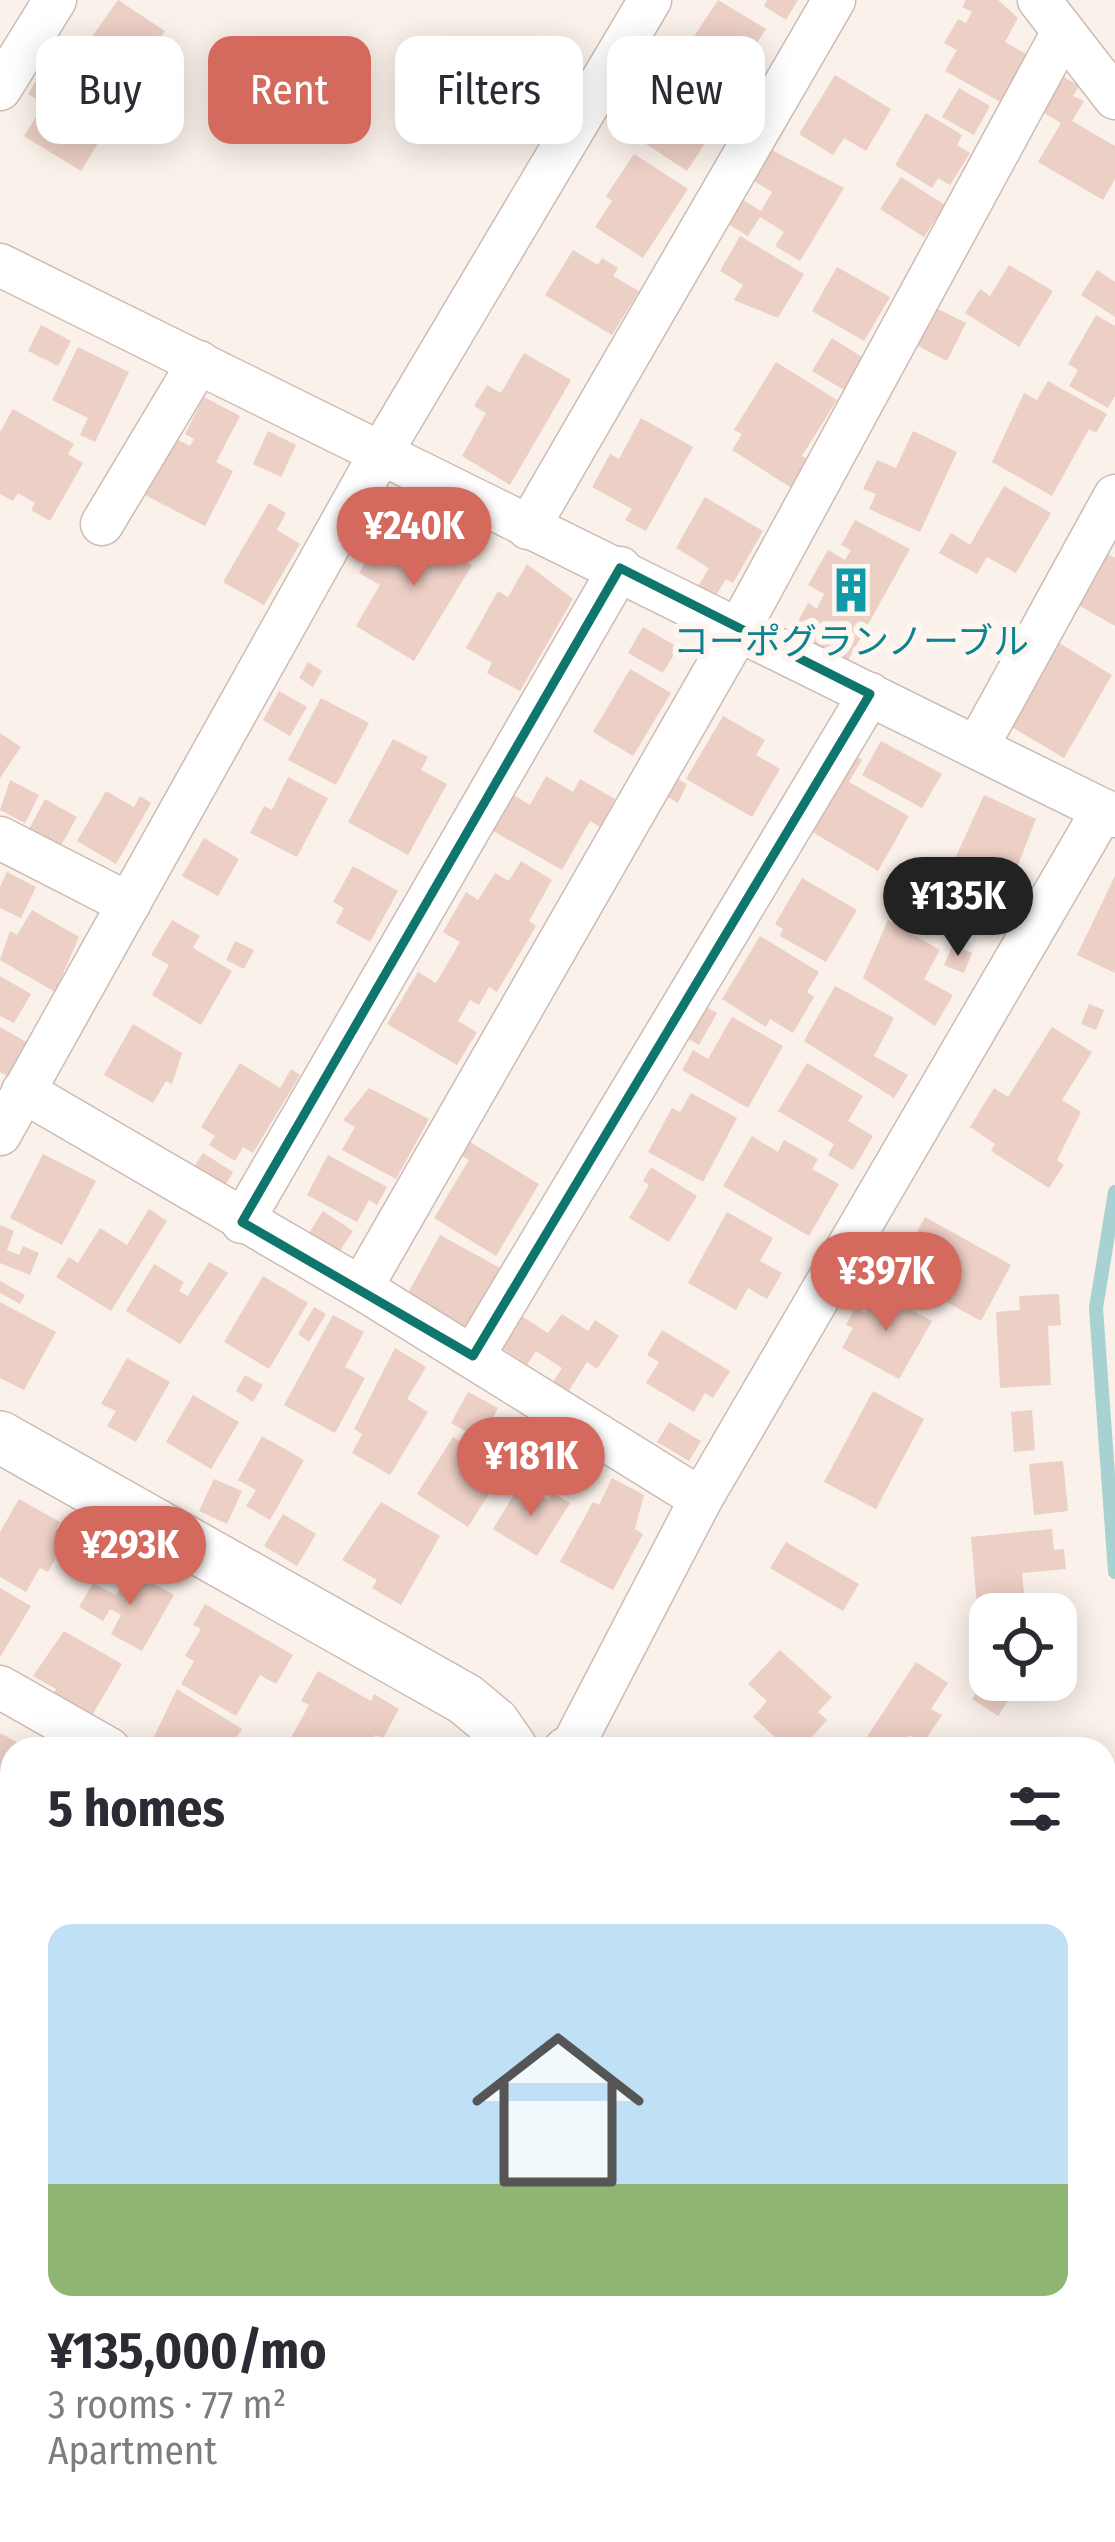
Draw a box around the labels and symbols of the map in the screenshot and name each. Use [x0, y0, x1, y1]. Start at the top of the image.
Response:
pin: ¥240K [330, 487, 498, 589]
building icon: コーポグランノーブル [826, 565, 876, 615]
place label: コーポグランノーブル [673, 620, 1029, 664]
pin: ¥135K [874, 857, 1042, 959]
pin: ¥397K [802, 1232, 970, 1334]
pin: ¥181K [447, 1417, 615, 1519]
pin: ¥293K [46, 1506, 214, 1608]

